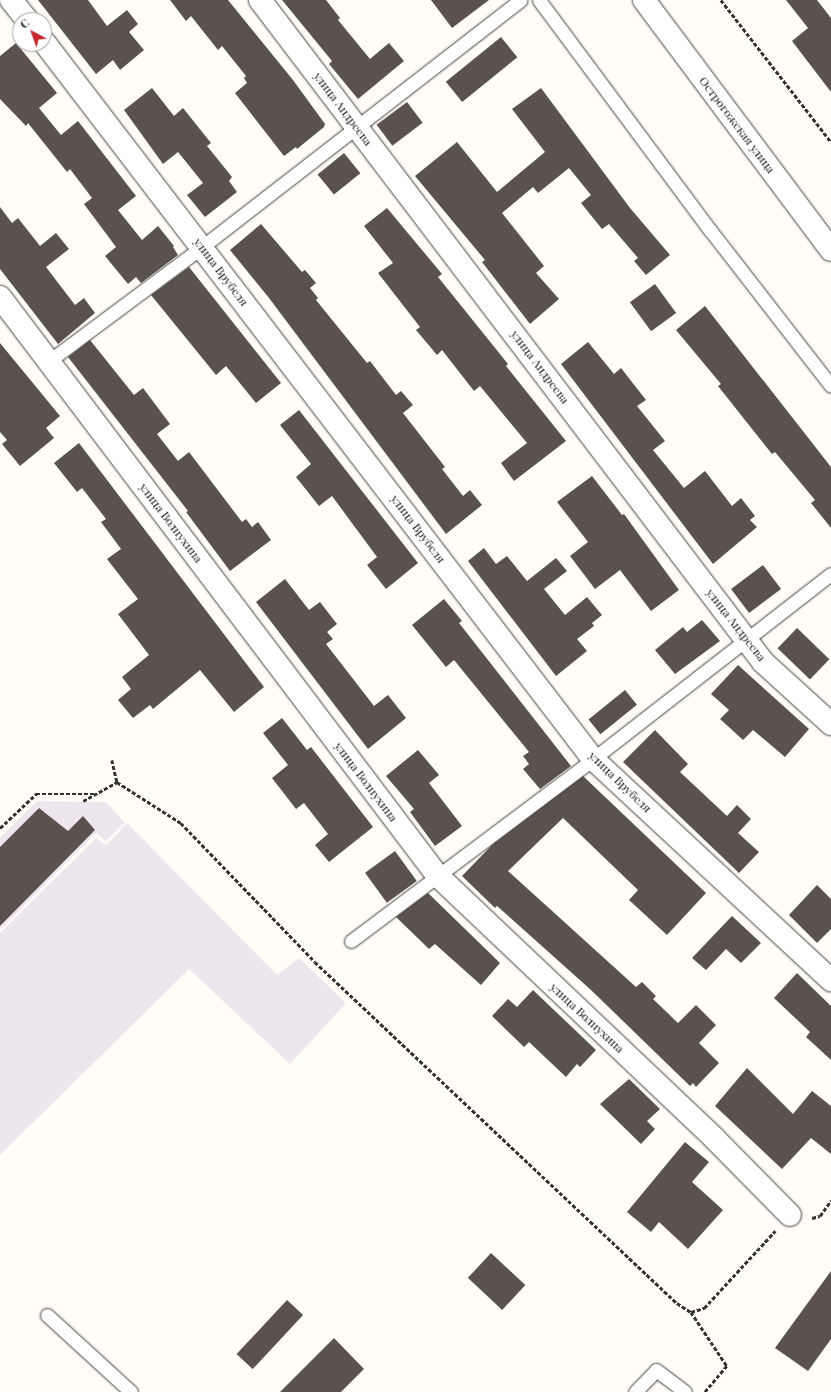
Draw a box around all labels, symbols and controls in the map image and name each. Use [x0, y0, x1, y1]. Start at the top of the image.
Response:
north arrow [12, 12, 52, 52]
text: С [17, 15, 32, 32]
street label: улица Андреева [311, 69, 375, 149]
street label: Острогожская улица [696, 74, 778, 176]
street label: улица Врубеля [191, 235, 251, 309]
street label: улица Андреева [508, 327, 572, 407]
street label: улица Волнухина [136, 480, 206, 566]
street label: улица Врубеля [388, 492, 448, 566]
street label: улица Андреева [703, 586, 769, 664]
street label: улица Волнухина [331, 739, 401, 825]
street label: улица Врубеля [586, 749, 654, 815]
street label: улица Волнухина [547, 980, 627, 1056]

